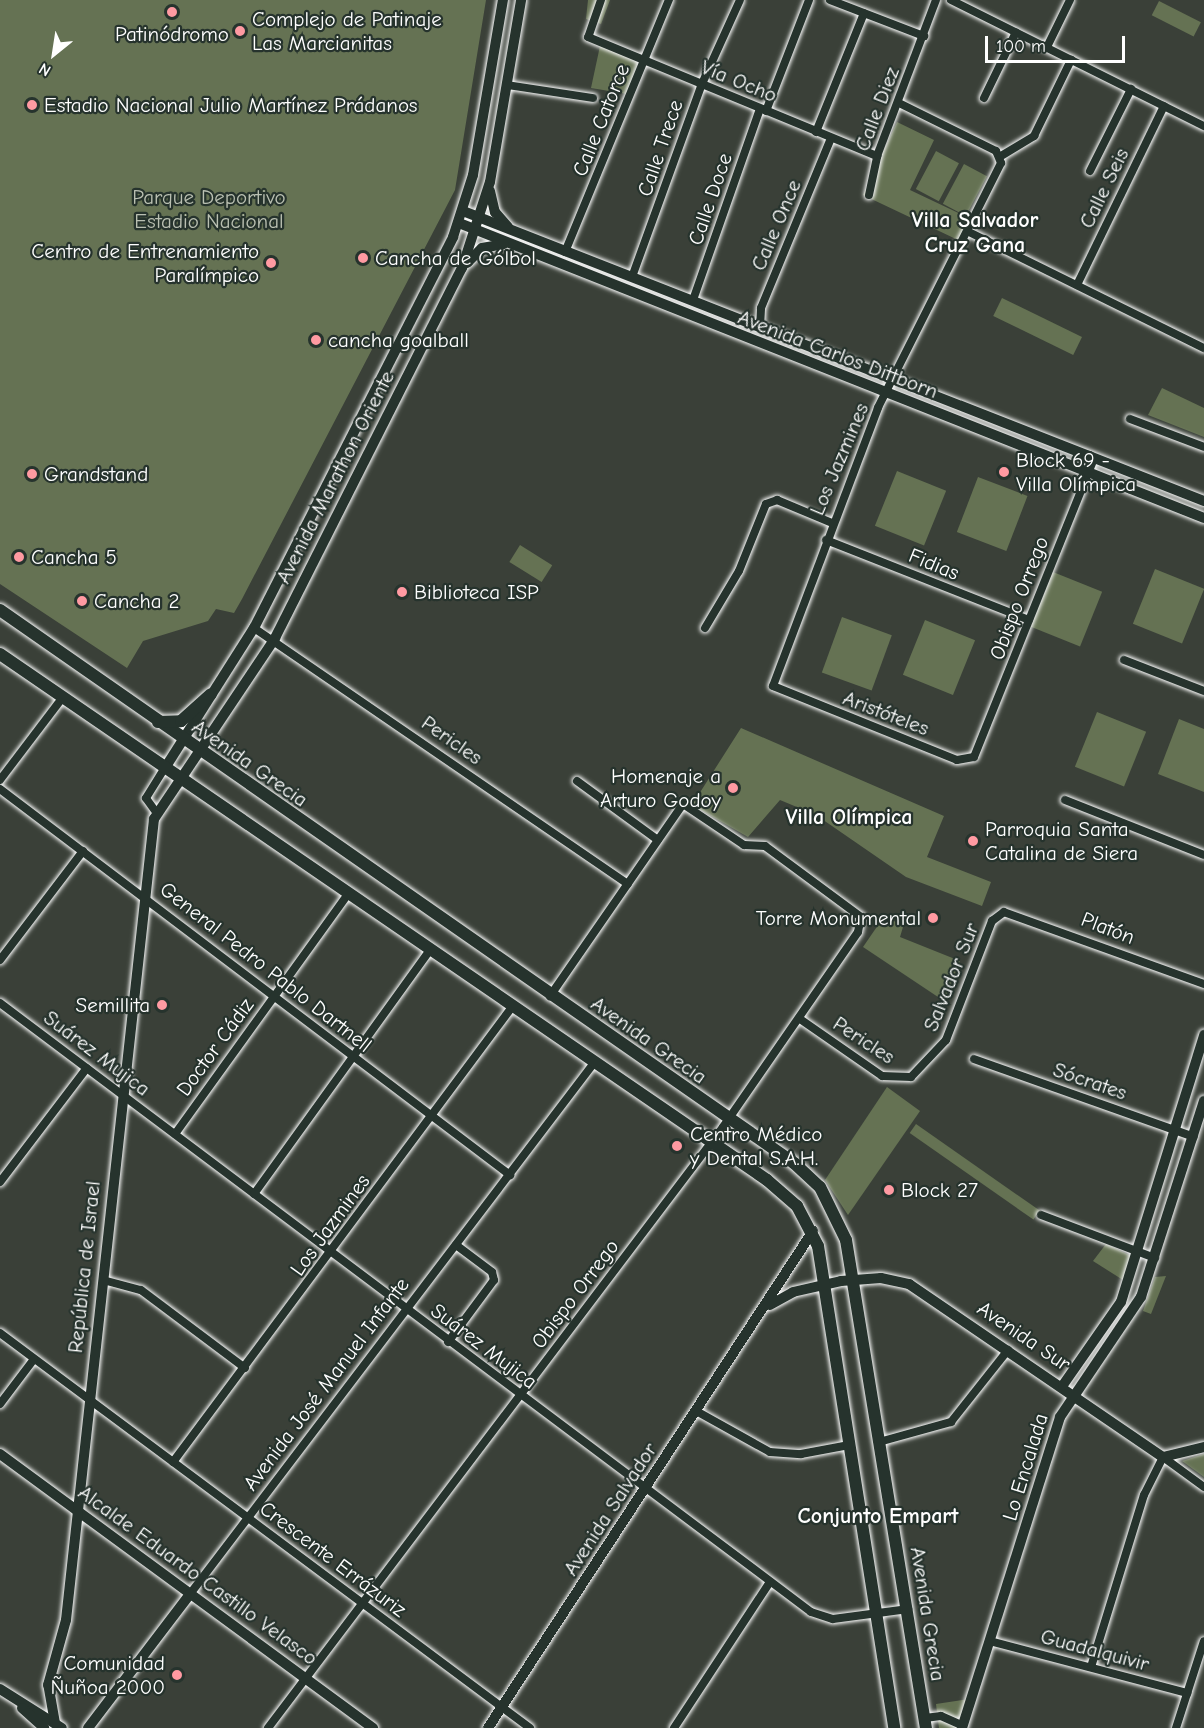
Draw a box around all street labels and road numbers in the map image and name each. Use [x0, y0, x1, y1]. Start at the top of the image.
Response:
street label: Vía Ocho [697, 54, 781, 108]
street label: Calle Catorce [567, 60, 635, 180]
street label: Calle Diez [849, 63, 905, 155]
street label: Calle Trece [632, 96, 688, 200]
street label: Calle Seis [1074, 144, 1134, 232]
street label: Calle Doce [683, 150, 737, 248]
street label: Calle Once [746, 176, 806, 274]
street label: Avenida Carlos Dittborn [734, 304, 942, 404]
street label: Avenida Marathon Oriente [270, 366, 400, 588]
street label: Los Jazmines [804, 399, 874, 519]
street label: Obispo Orrego [984, 533, 1054, 663]
street label: Fidias [905, 543, 963, 585]
street label: Aristóteles [839, 685, 933, 741]
street label: Pericles [417, 710, 487, 770]
street label: Avenida Grecia [187, 714, 313, 812]
street label: General Pedro Pablo Dartnell [155, 876, 377, 1058]
street label: Platón [1078, 906, 1138, 950]
street label: Salvador Sur [918, 919, 984, 1035]
street label: Avenida Grecia [586, 991, 712, 1089]
street label: Doctor Cádiz [171, 993, 259, 1101]
street label: Suárez Mujica [39, 1005, 155, 1101]
street label: Pericles [828, 1011, 900, 1069]
street label: Sócrates [1050, 1057, 1130, 1105]
street label: Los Jazmines [285, 1169, 375, 1281]
street label: República de Israel [62, 1180, 106, 1354]
street label: Obispo Orrego [526, 1234, 624, 1354]
street label: Avenida José Manuel Infante [238, 1273, 414, 1495]
street label: Avenida Sur [973, 1296, 1075, 1376]
street label: Suárez Mujica [426, 1298, 542, 1394]
street label: Lo Encalada [997, 1410, 1053, 1524]
street label: Avenida Salvador [558, 1438, 662, 1580]
street label: Alcalde Eduardo Castillo Velasco [73, 1480, 323, 1670]
street label: Crescente Errázuriz [255, 1496, 411, 1622]
street label: Avenida Grecia [905, 1545, 951, 1683]
street label: Guadalquivir [1038, 1623, 1152, 1677]

